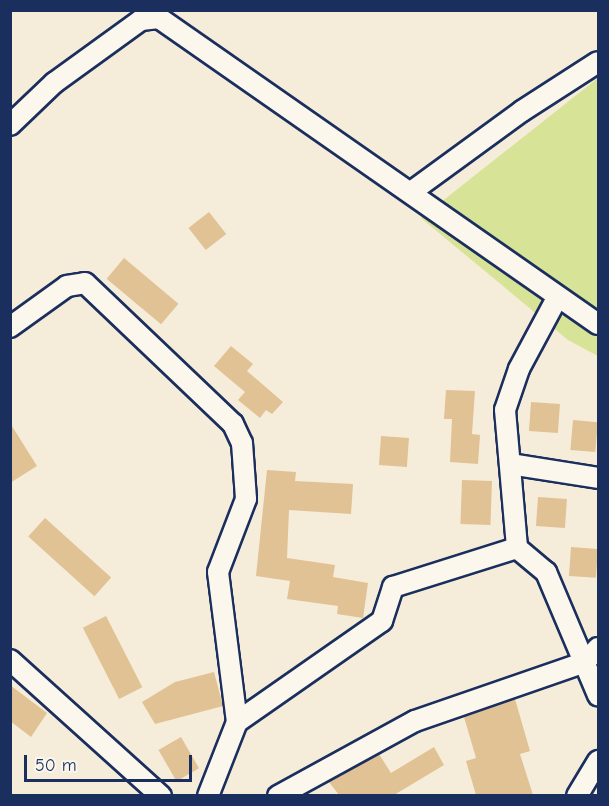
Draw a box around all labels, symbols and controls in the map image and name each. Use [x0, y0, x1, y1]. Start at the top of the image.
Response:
scale bar [27, 743, 195, 781]
text: 50 m [35, 755, 77, 776]

